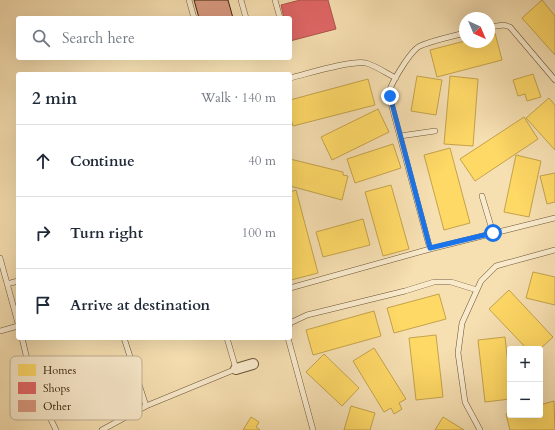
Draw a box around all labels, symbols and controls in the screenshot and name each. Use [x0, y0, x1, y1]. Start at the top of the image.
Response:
north arrow [459, 12, 495, 48]
search box [16, 16, 292, 60]
icon: search [30, 27, 52, 49]
text: Search here [62, 28, 135, 48]
text: 2 min [32, 87, 77, 110]
route end [381, 87, 399, 105]
text: Walk · 140 m [201, 89, 276, 107]
icon: ahead [32, 150, 54, 172]
text: Continue [70, 151, 135, 171]
text: 40 m [248, 152, 276, 170]
icon: right [32, 222, 54, 244]
text: Turn right [70, 223, 143, 243]
text: 100 m [242, 224, 276, 242]
route start [484, 224, 502, 242]
icon: arrive [32, 294, 54, 316]
text: Arrive at destination [70, 295, 210, 315]
map controls [507, 346, 543, 418]
button: + [507, 346, 543, 382]
legend [10, 356, 142, 420]
text: Homes [43, 363, 76, 378]
text: Shops [43, 381, 70, 396]
button: − [507, 382, 543, 418]
text: Other [43, 399, 72, 414]

